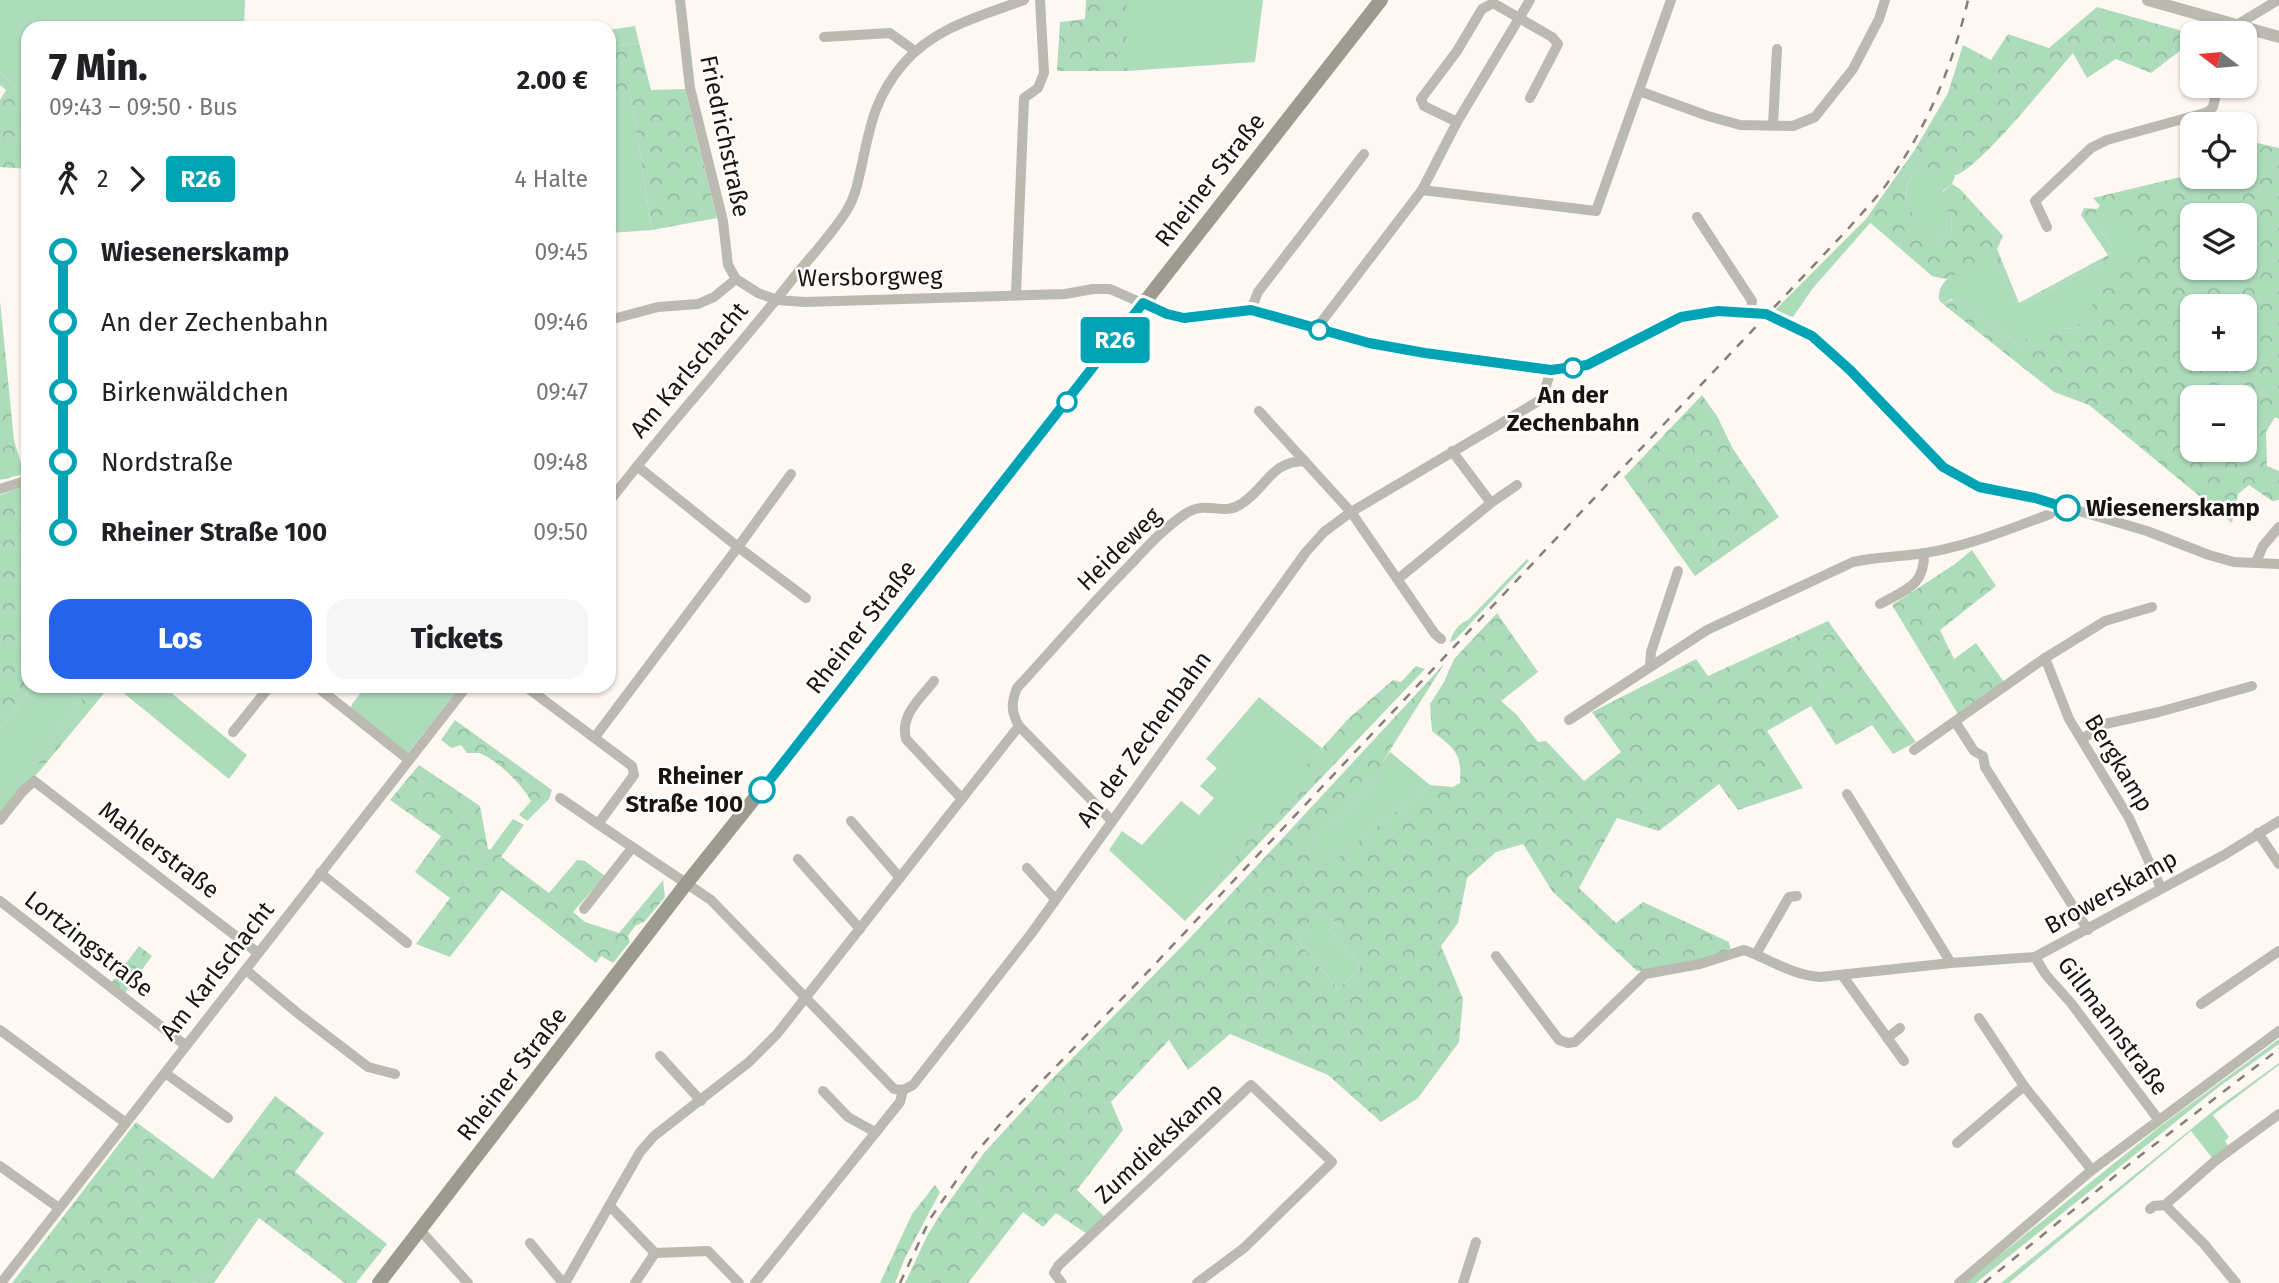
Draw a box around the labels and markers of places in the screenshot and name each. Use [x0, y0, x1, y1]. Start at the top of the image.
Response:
unlabelled marker [1309, 320, 1329, 340]
marker: An der Zechenbahn [1563, 358, 1583, 378]
place label: An der Zechenbahn [1506, 381, 1640, 437]
unlabelled marker [1057, 392, 1077, 412]
place label: Wiesenerskamp [2086, 494, 2260, 522]
marker: Wiesenerskamp [2054, 495, 2080, 521]
place label: Rheiner Straße 100 [625, 762, 743, 818]
marker: Rheiner Straße 100 [749, 777, 775, 803]

